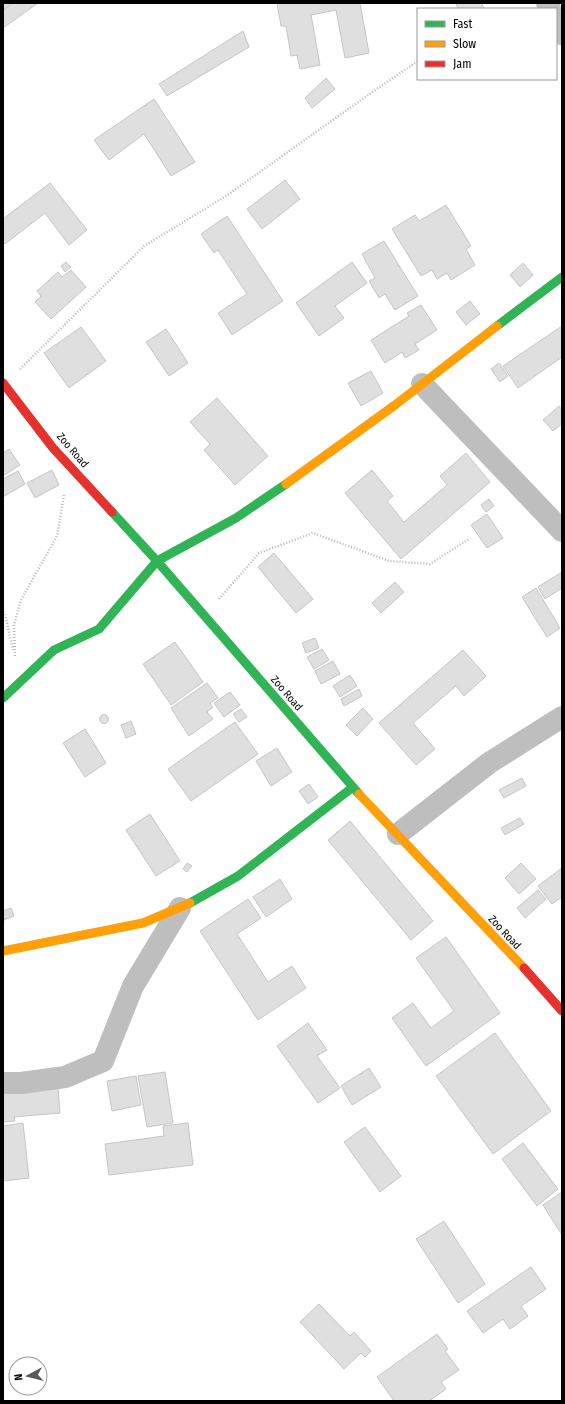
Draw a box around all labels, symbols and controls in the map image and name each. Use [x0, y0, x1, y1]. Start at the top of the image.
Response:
legend [417, 8, 557, 80]
text: Fast [453, 17, 472, 31]
text: Slow [453, 37, 476, 51]
text: Jam [453, 57, 471, 71]
street label: Zoo Road [54, 430, 91, 470]
street label: Zoo Road [268, 673, 305, 713]
street label: Zoo Road [486, 913, 524, 952]
north arrow [8, 1356, 48, 1396]
text: N [12, 1373, 25, 1381]

